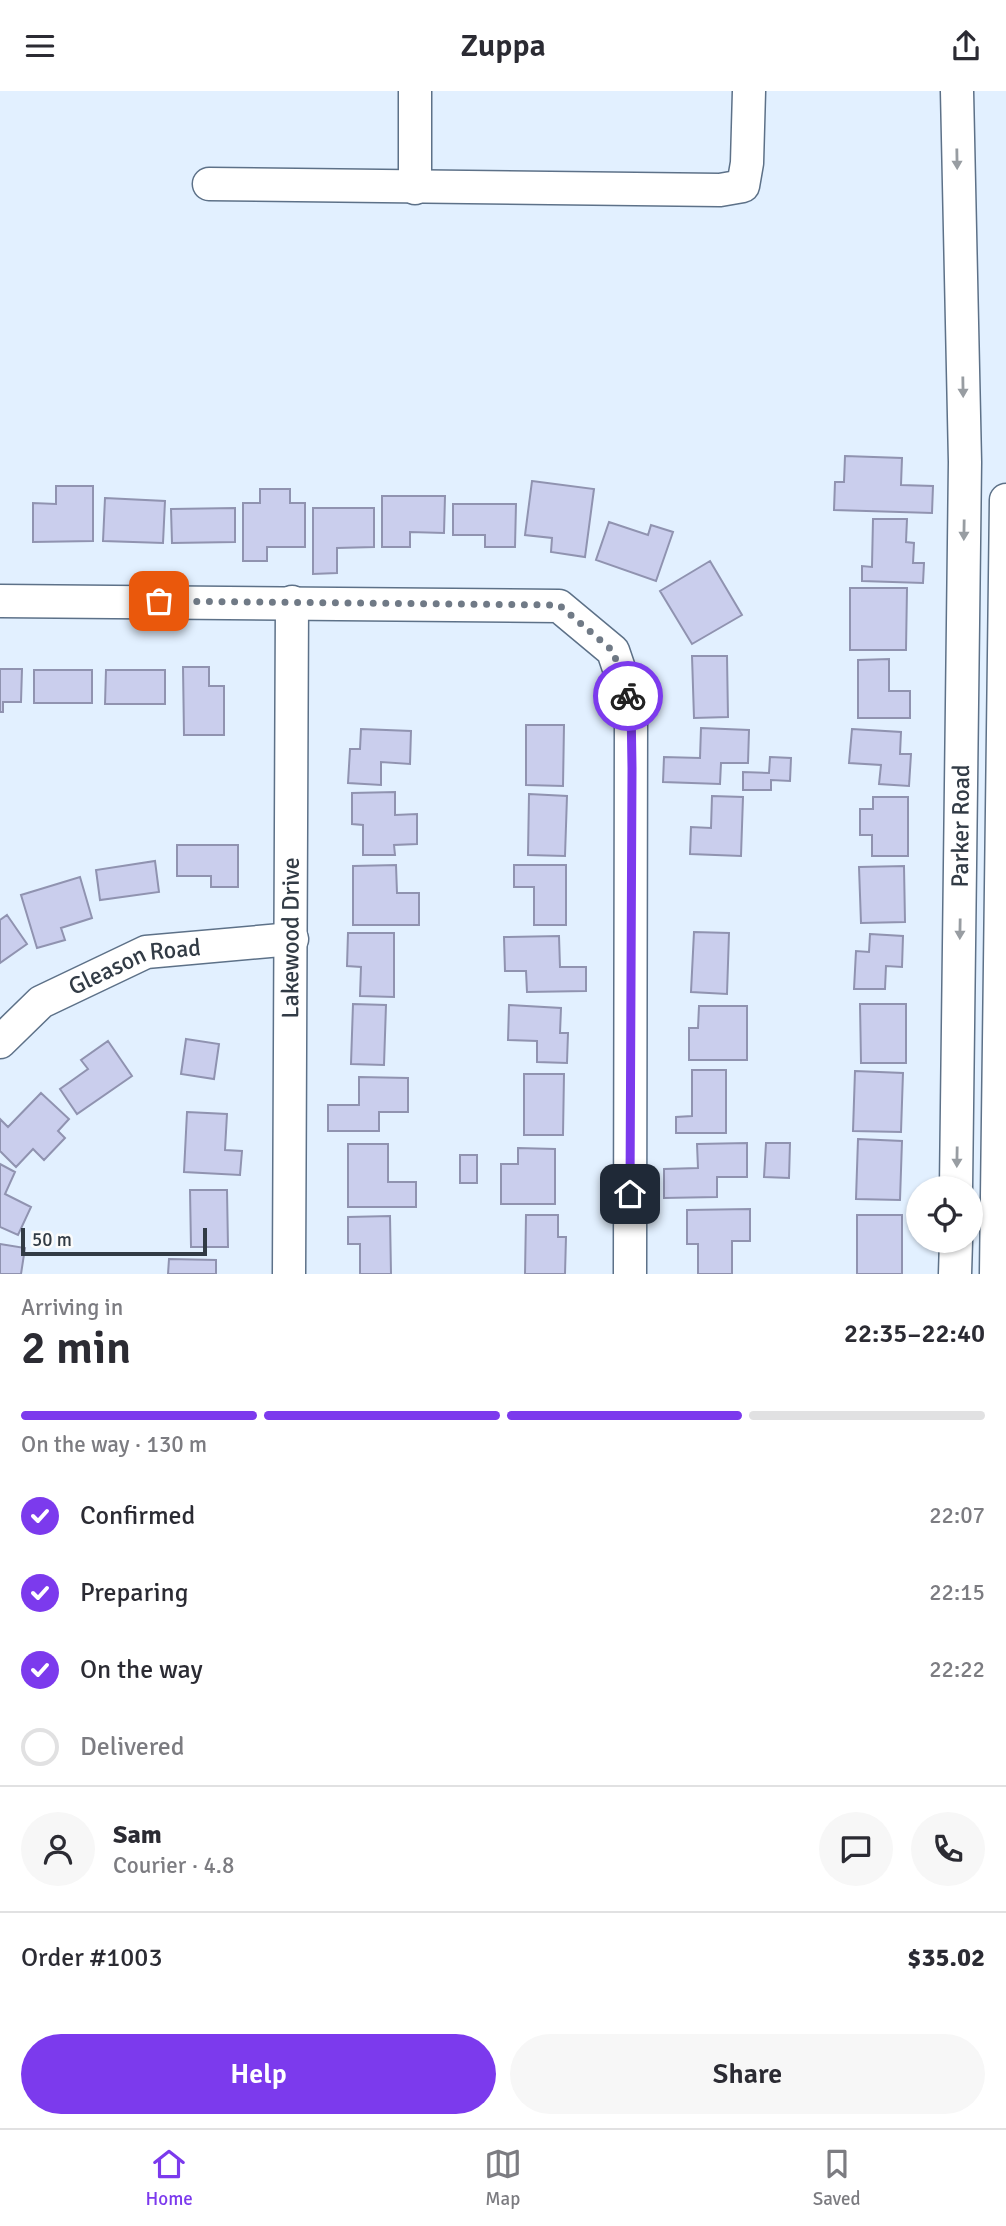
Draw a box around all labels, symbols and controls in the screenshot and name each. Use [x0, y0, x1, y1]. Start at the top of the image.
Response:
text: Zuppa [460, 26, 546, 65]
icon: menu [21, 27, 59, 65]
icon: share [947, 27, 985, 65]
one-way arrow [951, 148, 963, 170]
one-way arrow [957, 376, 969, 398]
one-way arrow [958, 519, 970, 541]
pin [129, 571, 189, 631]
icon: bag [140, 582, 178, 620]
courier [593, 661, 663, 731]
icon: bike [609, 677, 647, 715]
street label: Parker Road [945, 764, 976, 888]
street label: Lakewood Drive [275, 857, 306, 1019]
one-way arrow [954, 918, 965, 940]
street label: Gleason Road [64, 932, 202, 1002]
one-way arrow [951, 1146, 963, 1168]
pin [600, 1164, 660, 1224]
icon: home [611, 1175, 649, 1213]
map controls [906, 1176, 983, 1253]
button: locate [906, 1176, 983, 1253]
scale bar [21, 1225, 206, 1257]
text: 50 m [32, 1228, 72, 1252]
text: Arriving in [21, 1293, 123, 1322]
text: 22:35–22:40 [844, 1318, 985, 1350]
text: 2 min [21, 1320, 131, 1376]
text: On the way · 130 m [21, 1430, 207, 1459]
icon: check [21, 1497, 59, 1535]
text: Confirmed [80, 1500, 195, 1532]
text: 22:07 [929, 1501, 985, 1530]
icon: check [21, 1574, 59, 1612]
text: Preparing [80, 1577, 188, 1609]
text: 22:15 [929, 1578, 985, 1607]
icon: check [21, 1651, 59, 1689]
text: On the way [80, 1654, 203, 1686]
text: 22:22 [929, 1655, 985, 1684]
text: Delivered [80, 1731, 185, 1763]
button: person [21, 1812, 95, 1886]
button: chat [819, 1812, 893, 1886]
button: phone [911, 1812, 985, 1886]
text: Sam [113, 1819, 162, 1851]
text: Courier · 4.8 [113, 1851, 234, 1880]
text: Order #1003 [21, 1942, 162, 1974]
text: $35.02 [907, 1942, 985, 1974]
button: Help [21, 2034, 496, 2114]
button: Share [510, 2034, 985, 2114]
tab: Home [145, 2145, 193, 2211]
tab: Map [484, 2145, 522, 2211]
tab: Saved [813, 2145, 861, 2211]

